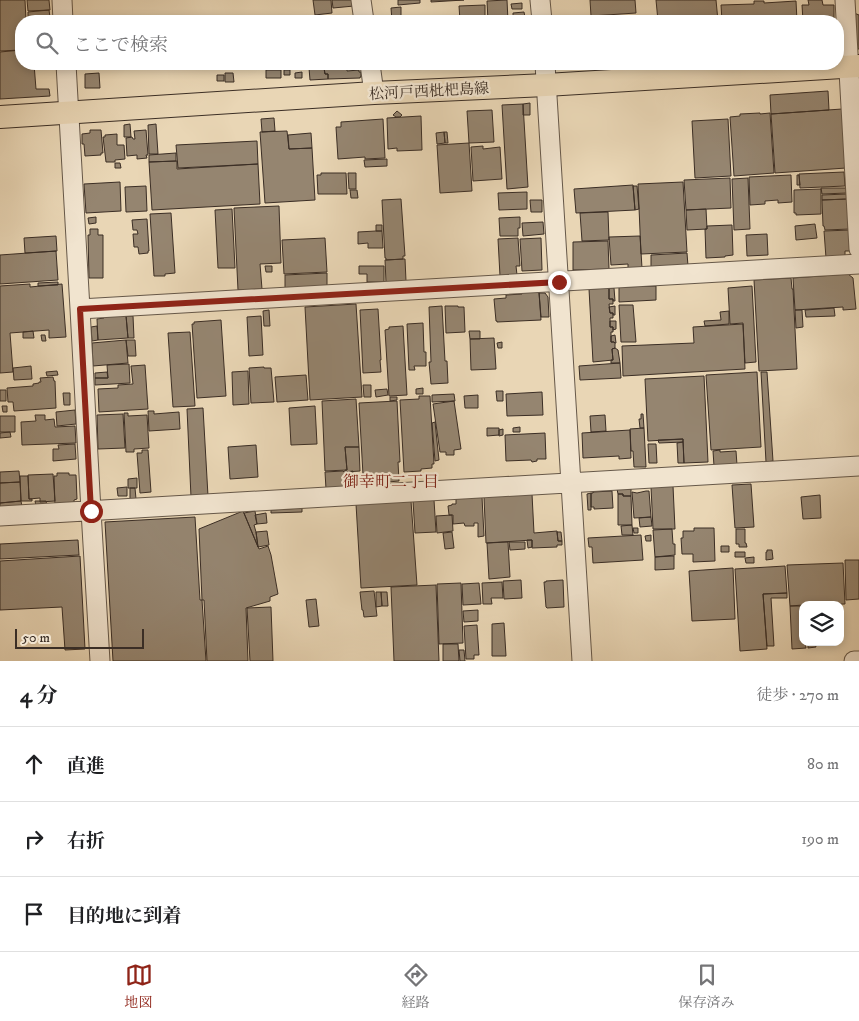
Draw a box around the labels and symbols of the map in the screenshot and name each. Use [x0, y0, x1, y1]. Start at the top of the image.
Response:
street label: 松河戸西枇杷島線 [369, 79, 489, 104]
route end [548, 271, 571, 294]
district label: 御幸町二丁目 [343, 472, 439, 492]
route start [80, 500, 103, 523]
scale bar [15, 626, 144, 649]

